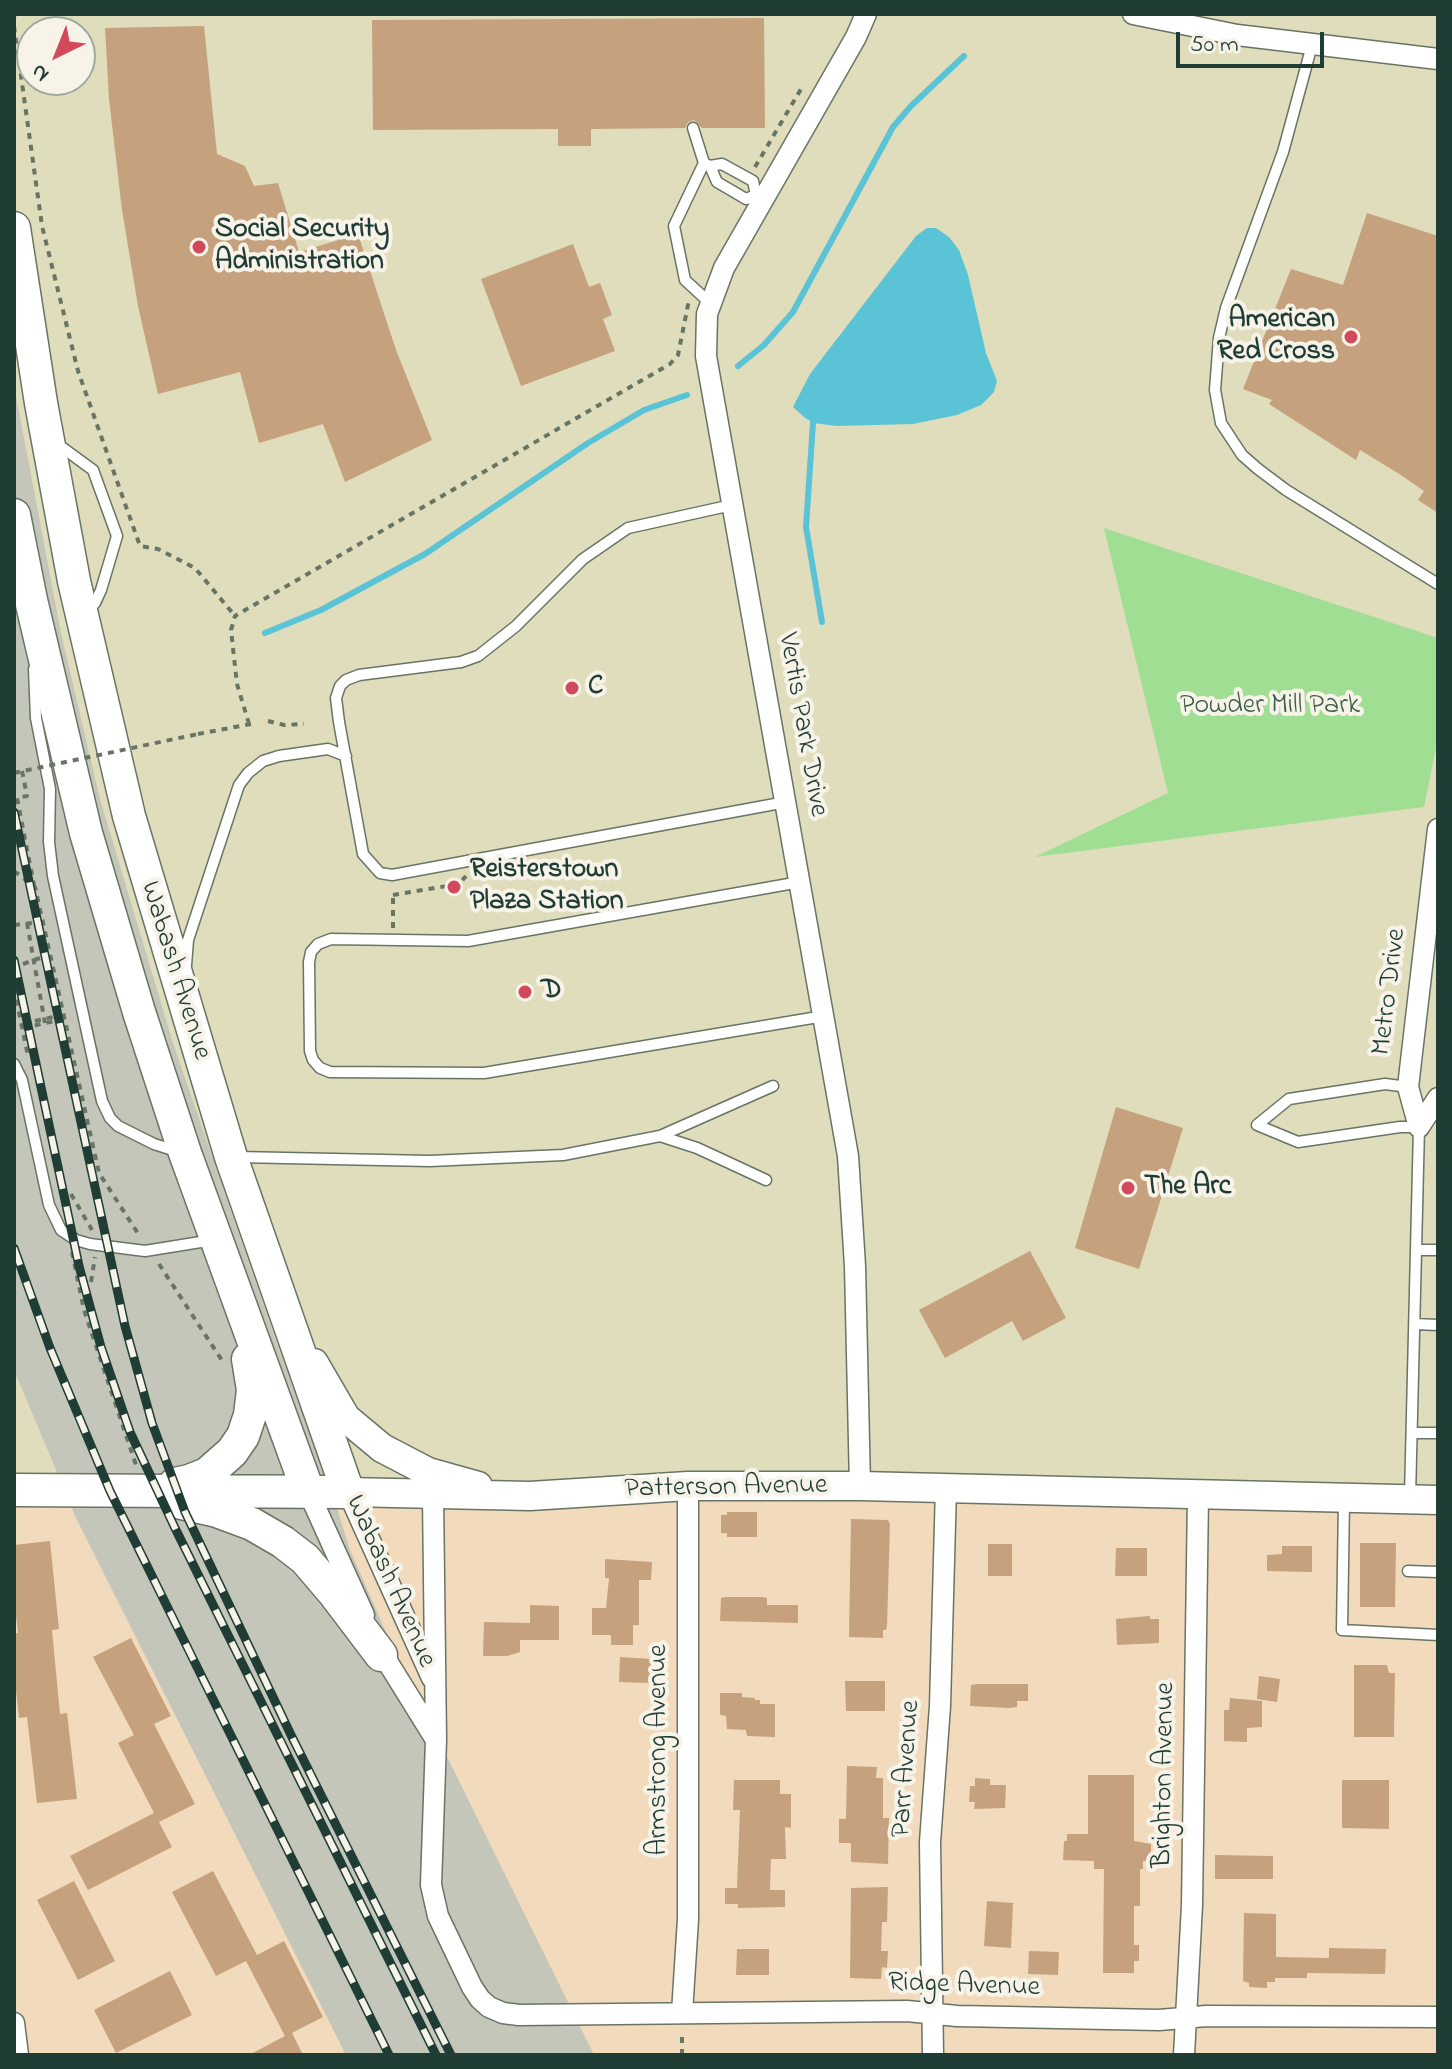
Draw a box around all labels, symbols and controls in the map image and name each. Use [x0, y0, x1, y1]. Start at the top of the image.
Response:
north arrow [16, 16, 96, 96]
scale bar [1180, 16, 1328, 66]
text: 50 m [1190, 28, 1239, 63]
text: N [25, 55, 57, 89]
place label: Social Security Administration [215, 214, 389, 280]
marker: Social Security Administration [190, 238, 208, 256]
place label: American Red Cross [1217, 304, 1335, 370]
marker: American Red Cross [1342, 328, 1360, 346]
street label: Vertis Park Drive [768, 630, 834, 820]
place label: C [588, 671, 603, 705]
marker: C [563, 679, 581, 697]
park label: Powder Mill Park [1180, 690, 1360, 724]
place label: Reisterstown Plaza Station [470, 854, 624, 920]
street label: Wabash Avenue [131, 878, 217, 1064]
marker: Reisterstown Plaza Station [445, 878, 463, 896]
street label: Metro Drive [1367, 927, 1415, 1057]
place label: D [541, 975, 562, 1009]
marker: D [516, 983, 534, 1001]
place label: The Arc [1144, 1171, 1231, 1205]
marker: The Arc [1119, 1179, 1137, 1197]
street label: Patterson Avenue [624, 1470, 828, 1508]
street label: Wabash Avenue [336, 1491, 442, 1673]
street label: Armstrong Avenue [643, 1644, 677, 1856]
street label: Brighton Avenue [1148, 1682, 1184, 1868]
street label: Parr Avenue [886, 1699, 930, 1839]
street label: Ridge Avenue [887, 1968, 1041, 2006]

